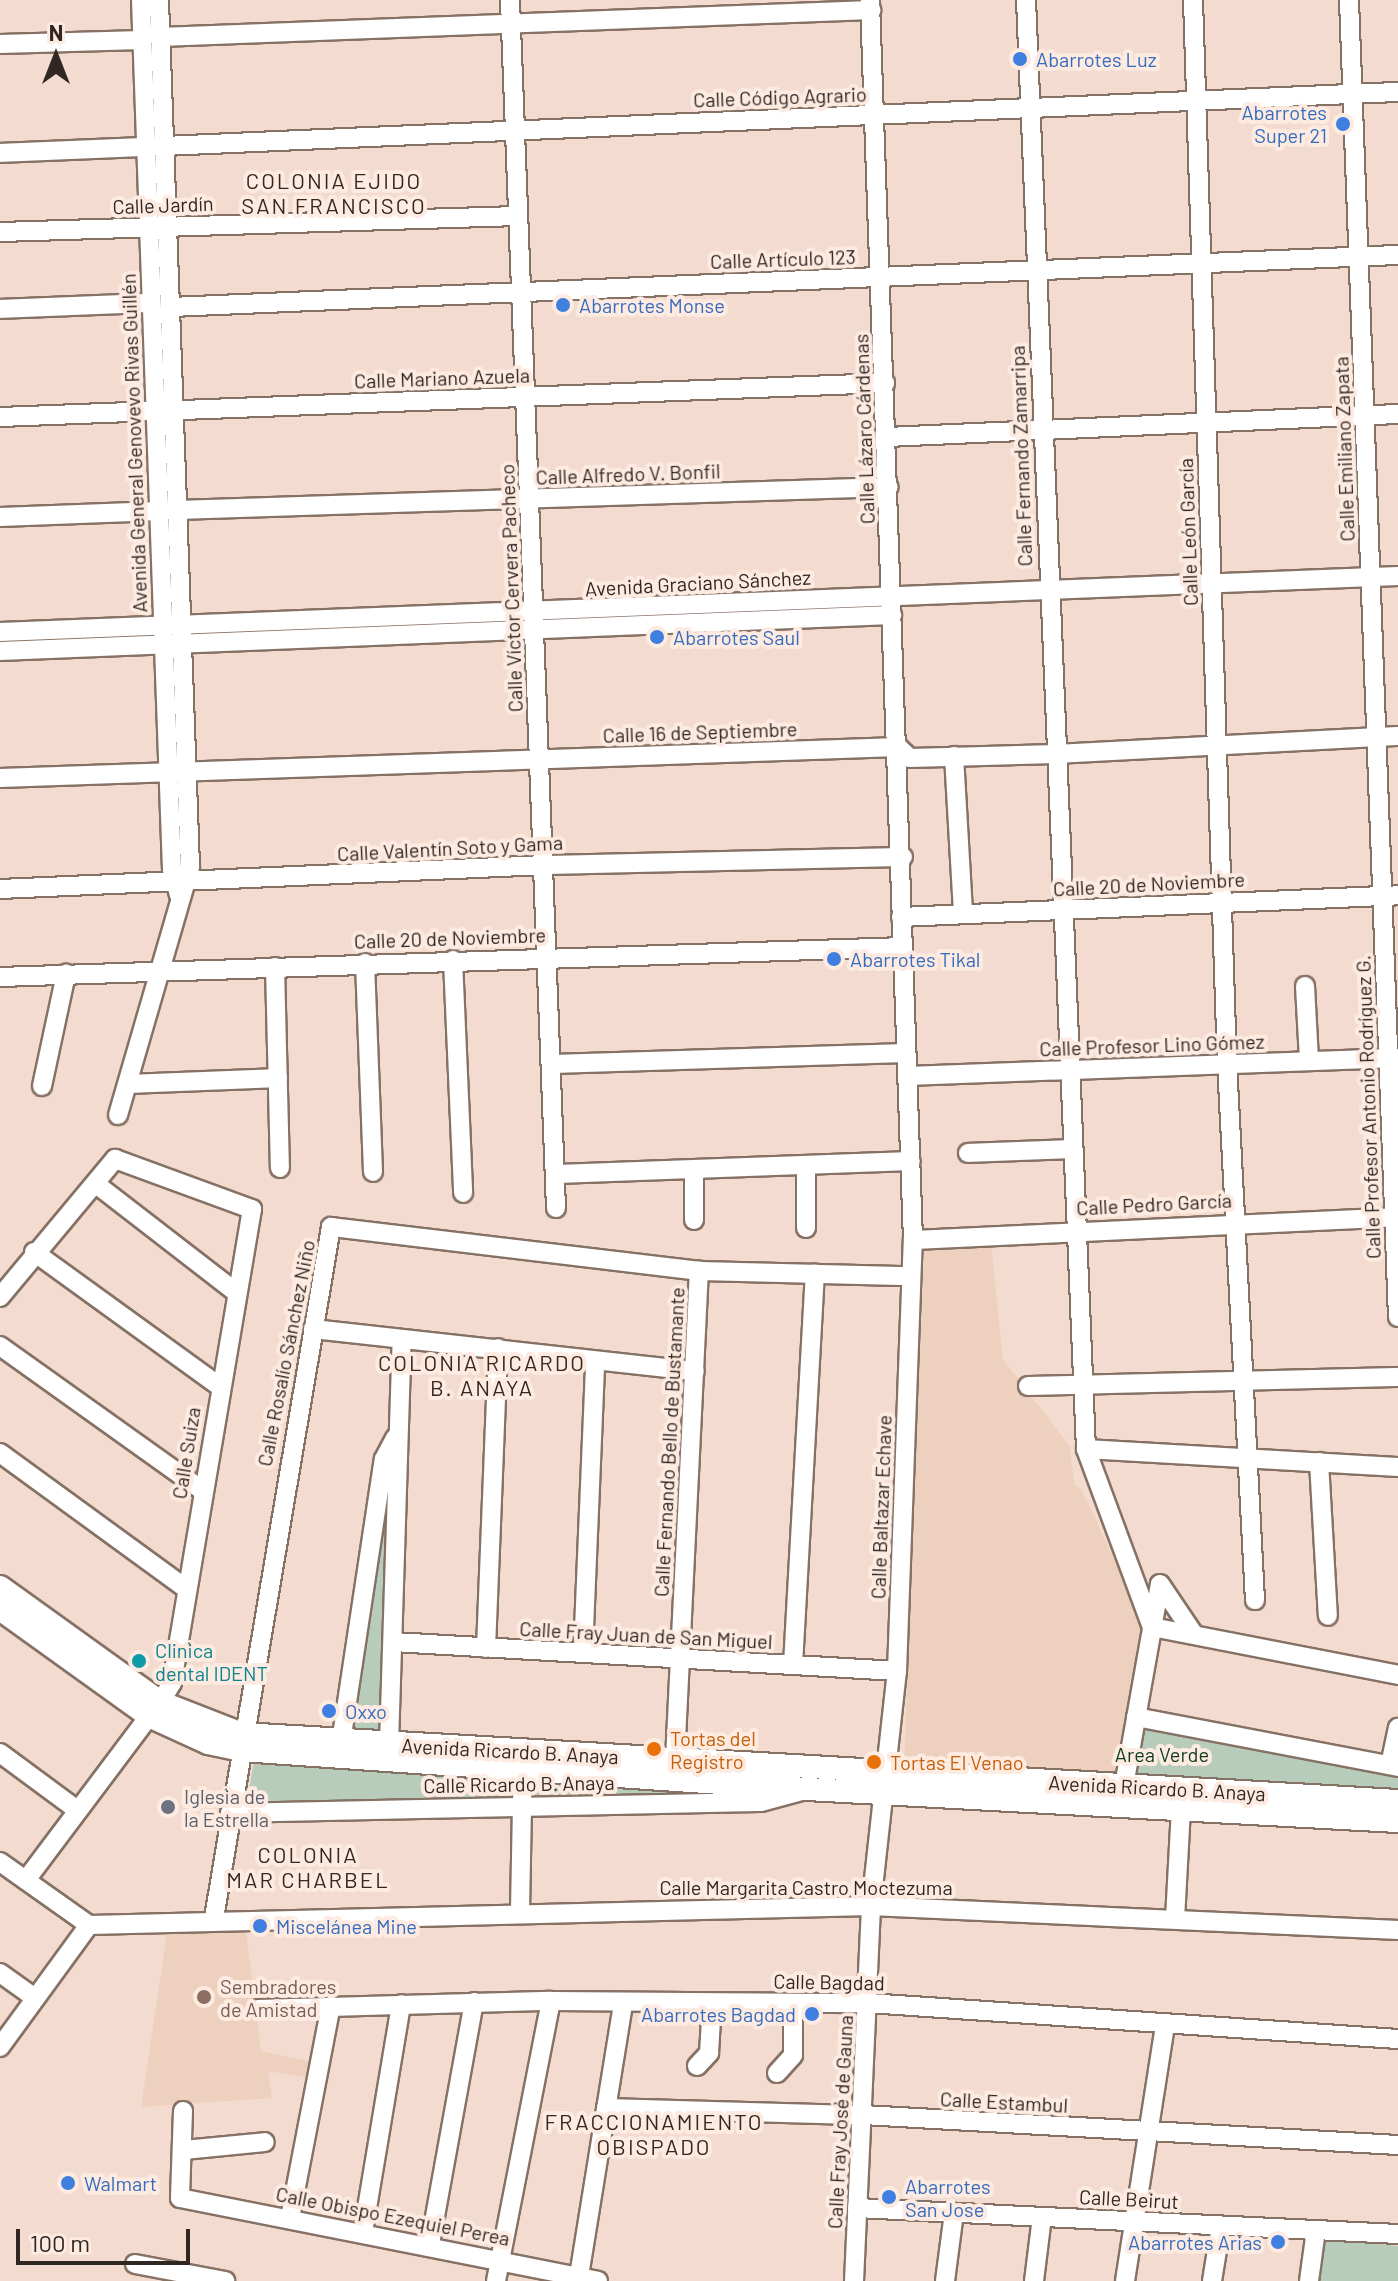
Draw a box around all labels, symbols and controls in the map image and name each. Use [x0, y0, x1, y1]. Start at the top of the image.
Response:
north arrow [16, 16, 96, 96]
text: N [49, 19, 63, 45]
place label: Abarrotes Luz [1036, 47, 1157, 71]
marker: Abarrotes Luz [1011, 50, 1029, 68]
street label: Calle Código Agrario [693, 82, 867, 112]
place label: Abarrotes Super 21 [1241, 100, 1327, 147]
marker: Abarrotes Super 21 [1334, 115, 1352, 133]
district label: COLONIA EJIDO SAN FRANCISCO [241, 167, 427, 218]
street label: Calle Jardín [112, 191, 214, 219]
street label: Calle Artículo 123 [710, 244, 856, 274]
street label: Avenida General Genovevo Rivas Guillén [116, 273, 152, 613]
place label: Abarrotes Monse [579, 293, 725, 317]
marker: Abarrotes Monse [554, 296, 572, 314]
street label: Calle Lázaro Cárdenas [849, 333, 879, 525]
street label: Calle Fernando Zamarripa [1005, 345, 1037, 567]
street label: Calle Emiliano Zapata [1329, 356, 1359, 542]
street label: Calle Mariano Azuela [354, 363, 530, 393]
street label: Calle León García [1173, 458, 1203, 606]
street label: Calle Alfredo V. Bonfil [535, 459, 721, 489]
street label: Calle Víctor Cervera Pacheco [495, 463, 527, 713]
street label: Avenida Graciano Sánchez [584, 565, 812, 601]
place label: Abarrotes Saul [673, 625, 800, 649]
marker: Abarrotes Saul [648, 628, 666, 646]
street label: Calle 16 de Septiembre [602, 717, 798, 747]
street label: Calle Valentín Soto y Gama [336, 830, 564, 866]
street label: Calle 20 de Noviembre [1052, 867, 1246, 901]
street label: Calle 20 de Noviembre [354, 923, 546, 953]
place label: Abarrotes Tikal [850, 947, 980, 971]
marker: Abarrotes Tikal [825, 950, 843, 968]
street label: Calle Profesor Antonio Rodríguez G. [1351, 955, 1385, 1259]
street label: Calle Profesor Lino Gómez [1039, 1029, 1265, 1061]
street label: Calle Pedro García [1076, 1188, 1232, 1220]
street label: Calle Rosalío Sánchez Niño [252, 1238, 320, 1468]
street label: Calle Fernando Bello de Bustamante [649, 1286, 689, 1598]
district label: COLONIA RICARDO B. ANAYA [378, 1349, 586, 1400]
street label: Calle Suiza [167, 1405, 205, 1501]
street label: Calle Baltazar Echave [866, 1414, 896, 1600]
street label: Calle Fray Juan de San Miguel [519, 1616, 773, 1654]
place label: Clinica dental IDENT [155, 1638, 268, 1685]
marker: Clinica dental IDENT [130, 1652, 148, 1670]
place label: Oxxo [345, 1699, 387, 1723]
marker: Oxxo [320, 1702, 338, 1720]
place label: Tortas del Registro [670, 1726, 756, 1773]
street label: Avenida Ricardo B. Anaya [401, 1733, 619, 1769]
marker: Tortas del Registro [645, 1740, 663, 1758]
park label: Area Verde [1115, 1742, 1209, 1766]
place label: Tortas El Venao [890, 1750, 1024, 1774]
marker: Tortas El Venao [865, 1753, 883, 1771]
street label: Calle Ricardo B. Anaya [423, 1770, 615, 1798]
street label: Avenida Ricardo B. Anaya [1048, 1770, 1266, 1806]
place label: Iglesia de la Estrella [184, 1784, 269, 1831]
marker: Iglesia de la Estrella [159, 1798, 177, 1816]
district label: COLONIA MAR CHARBEL [226, 1841, 390, 1892]
street label: Calle Margarita Castro Moctezuma [659, 1875, 953, 1899]
place label: Miscelánea Mine [276, 1914, 417, 1938]
marker: Miscelánea Mine [251, 1917, 269, 1935]
street label: Calle Bagdad [773, 1969, 885, 1995]
place label: Sembradores de Amistad [220, 1974, 336, 2021]
marker: Sembradores de Amistad [195, 1988, 213, 2006]
place label: Abarrotes Bagdad [641, 2002, 796, 2026]
marker: Abarrotes Bagdad [803, 2005, 821, 2023]
street label: Calle Fray José de Gauna [822, 2014, 858, 2230]
street label: Calle Estambul [939, 2087, 1069, 2117]
district label: FRACCIONAMIENTO OBISPADO [545, 2108, 763, 2160]
place label: Walmart [84, 2171, 157, 2195]
marker: Walmart [59, 2174, 77, 2192]
place label: Abarrotes San Jose [905, 2174, 991, 2221]
street label: Calle Obispo Ezequiel Perea [274, 2182, 512, 2250]
street label: Calle Beirut [1079, 2184, 1179, 2214]
marker: Abarrotes San Jose [880, 2188, 898, 2206]
scale bar [20, 2213, 194, 2263]
text: 100 m [30, 2228, 90, 2257]
place label: Abarrotes Arias [1128, 2230, 1262, 2254]
marker: Abarrotes Arias [1269, 2233, 1287, 2251]

